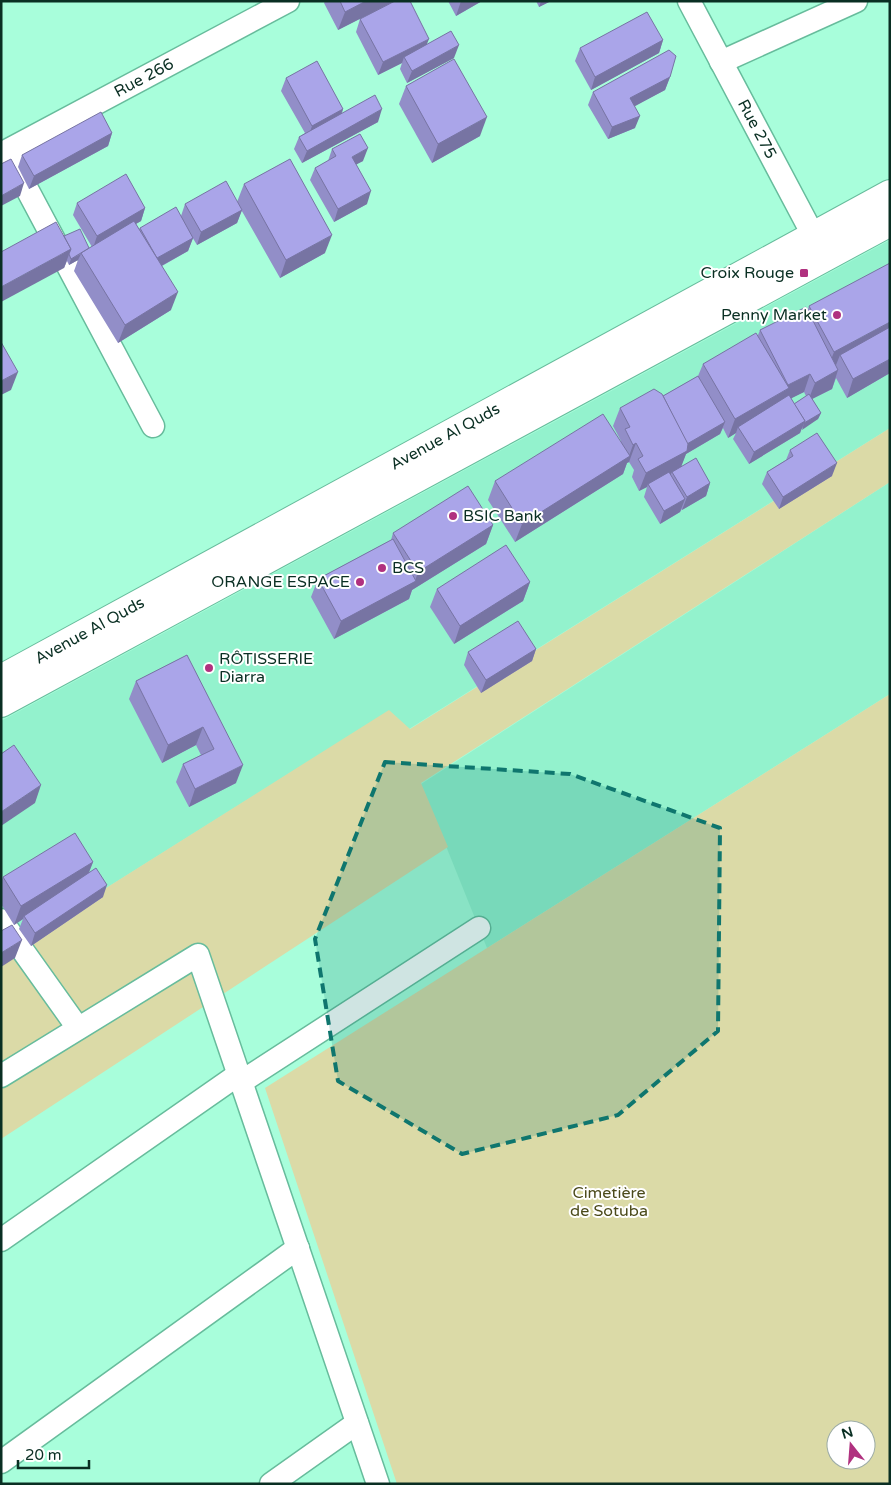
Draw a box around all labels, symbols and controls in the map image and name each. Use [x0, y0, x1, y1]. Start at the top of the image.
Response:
street label: Rue 266 [111, 54, 177, 102]
street label: Rue 275 [733, 96, 781, 162]
place label: Croix Rouge [701, 263, 794, 283]
marker: Croix Rouge [798, 267, 810, 279]
place label: Penny Market [721, 305, 827, 325]
marker: Penny Market [831, 309, 843, 321]
street label: Avenue Al Quds [387, 399, 503, 475]
place label: BSIC Bank [463, 506, 543, 526]
marker: BSIC Bank [447, 510, 459, 522]
place label: BCS [392, 558, 424, 578]
marker: BCS [376, 562, 388, 574]
place label: ORANGE ESPACE [211, 572, 350, 592]
marker: ORANGE ESPACE [354, 576, 366, 588]
street label: Avenue Al Quds [31, 593, 148, 669]
place label: RÔTISSERIE Diarra [219, 649, 313, 687]
marker: RÔTISSERIE Diarra [203, 662, 215, 674]
park label: Cimetière de Sotuba [570, 1183, 648, 1221]
north arrow [826, 1420, 876, 1470]
text: N [839, 1423, 855, 1443]
scale bar [18, 1438, 89, 1470]
text: 20 m [25, 1446, 62, 1464]

